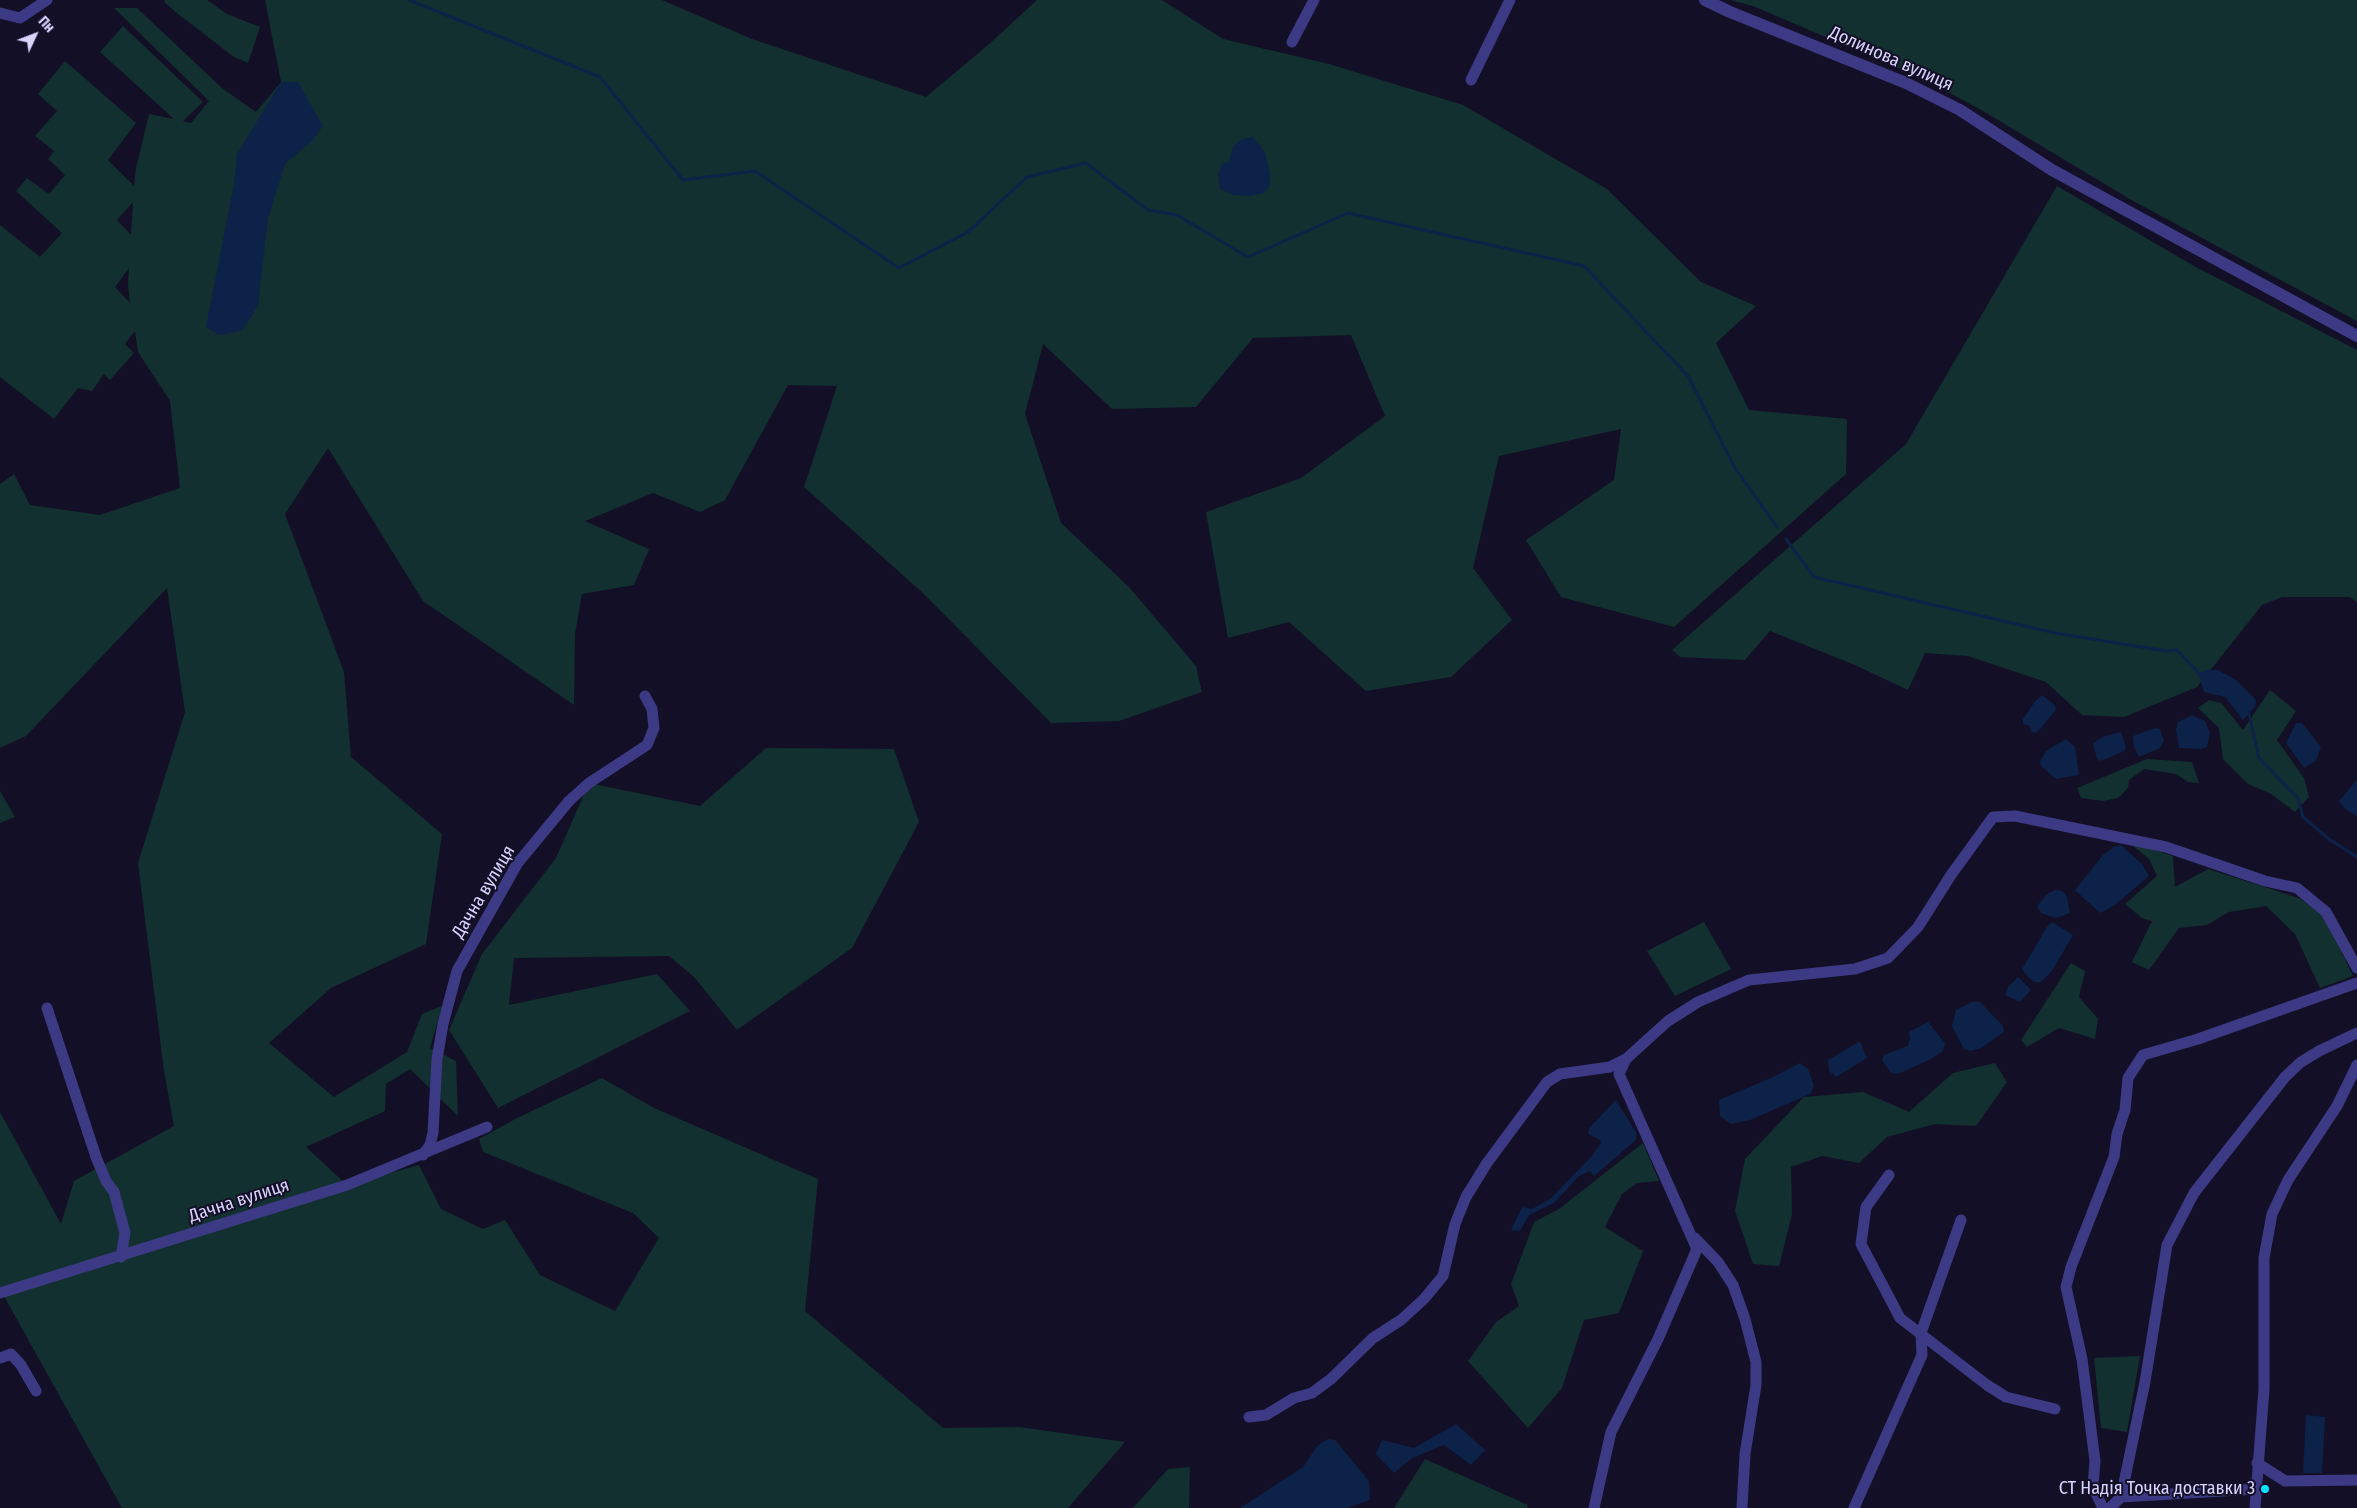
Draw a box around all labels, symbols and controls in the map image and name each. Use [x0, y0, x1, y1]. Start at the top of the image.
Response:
north arrow [10, 10, 60, 60]
text: Пн [35, 13, 58, 36]
street label: Долинова вулиця [1826, 22, 1956, 96]
street label: Дачна вулиця [448, 842, 520, 942]
street label: Дачна вулиця [186, 1175, 292, 1227]
place label: СТ Надія Точка доставки 3 [2059, 1478, 2255, 1500]
marker: СТ Надія Точка доставки 3 [2259, 1483, 2271, 1495]

